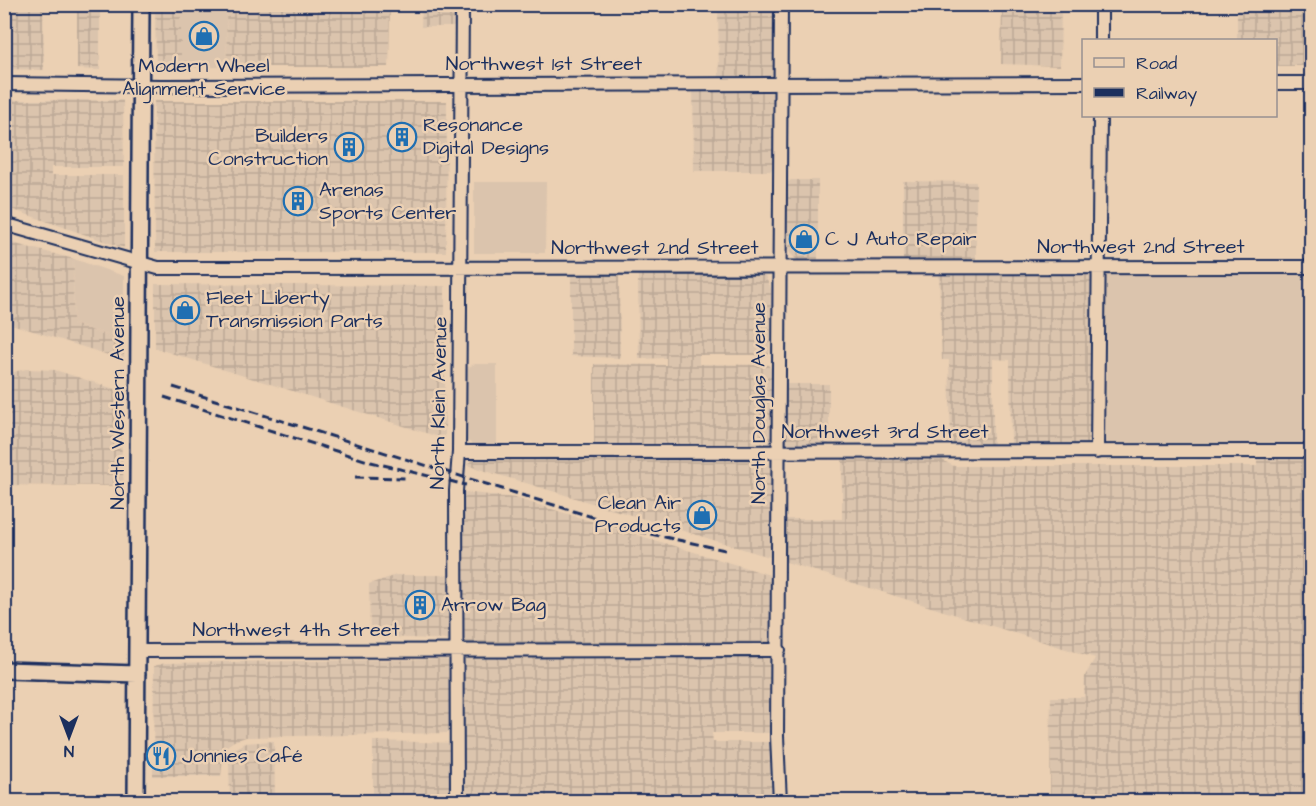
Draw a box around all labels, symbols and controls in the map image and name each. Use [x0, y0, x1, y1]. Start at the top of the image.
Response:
shop icon: Modern Wheel Alignment Service [188, 20, 220, 52]
legend [1082, 39, 1277, 117]
street label: Northwest 1st Street [446, 50, 642, 78]
text: Road [1136, 51, 1177, 76]
place label: Modern Wheel Alignment Service [122, 52, 286, 104]
text: Railway [1136, 81, 1197, 107]
place label: Resonance Digital Designs [423, 111, 549, 163]
building icon: Resonance Digital Designs [386, 121, 418, 153]
place label: Builders Construction [208, 122, 328, 173]
building icon: Builders Construction [333, 131, 365, 163]
place label: Arenas Sports Center [319, 176, 456, 227]
building icon: Arenas Sports Center [282, 185, 314, 217]
shop icon: C J Auto Repair [788, 223, 820, 255]
place label: C J Auto Repair [825, 225, 977, 253]
street label: Northwest 2nd Street [1037, 233, 1245, 261]
street label: Northwest 2nd Street [551, 234, 759, 262]
place label: Fleet Liberty Transmission Parts [206, 284, 383, 335]
shop icon: Fleet Liberty Transmission Parts [169, 294, 201, 326]
street label: North Western Avenue [104, 296, 132, 510]
street label: North Douglas Avenue [745, 302, 774, 504]
street label: North Klein Avenue [423, 316, 455, 490]
street label: Northwest 3rd Street [781, 418, 989, 446]
place label: Clean Air Products [595, 489, 681, 540]
shop icon: Clean Air Products [686, 499, 718, 531]
building icon: Arrow Bag [404, 589, 436, 621]
place label: Arrow Bag [441, 591, 546, 620]
street label: Northwest 4th Street [192, 616, 400, 644]
north arrow [39, 707, 99, 767]
text: N [64, 740, 74, 762]
restaurant icon: Jonnies Café [145, 740, 177, 772]
place label: Jonnies Café [182, 742, 303, 770]

